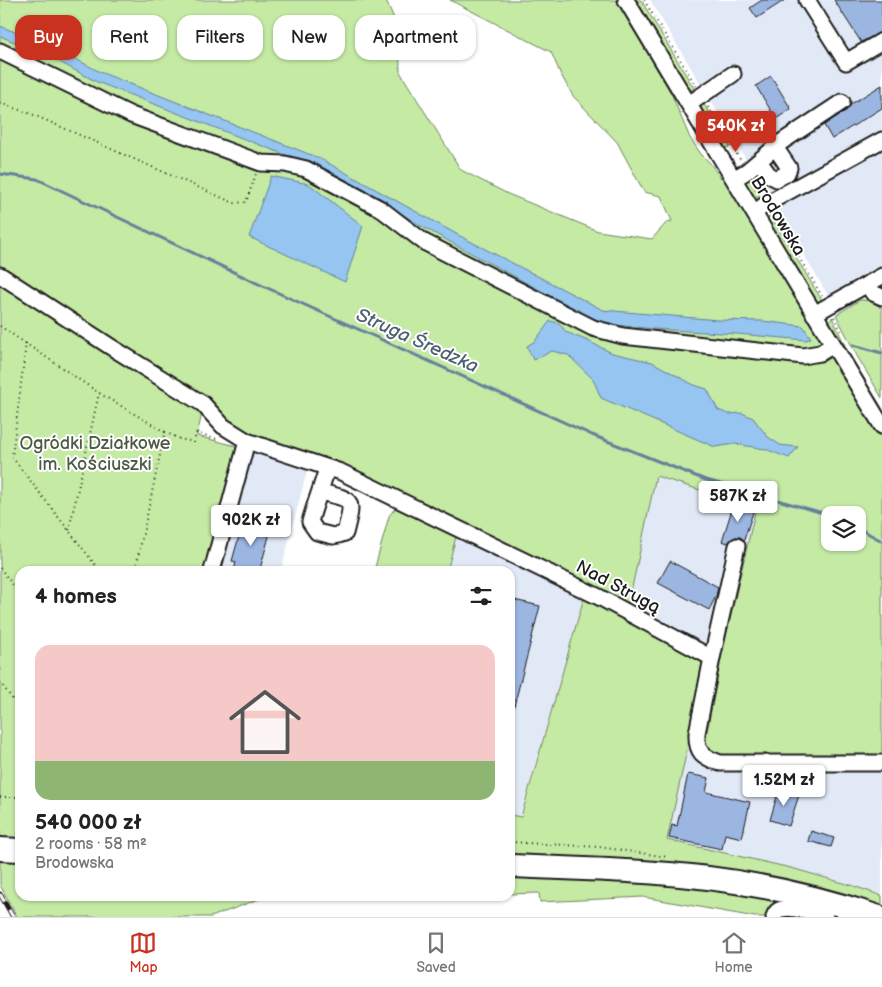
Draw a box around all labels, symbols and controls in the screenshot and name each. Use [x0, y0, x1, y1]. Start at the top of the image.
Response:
chip: Buy [15, 15, 82, 60]
chip: Rent [92, 15, 167, 60]
chip: Filters [177, 15, 263, 60]
chip: New [273, 15, 345, 60]
chip: Apartment [355, 15, 476, 60]
pin: 540K zł [690, 110, 782, 153]
text: 540K zł [707, 117, 765, 136]
street label: Brodowska [746, 173, 810, 259]
water label: Struga Średzka [352, 303, 482, 378]
park label: Ogródki Działkowe im. Kościuszki [19, 433, 171, 475]
pin: 587K zł [692, 480, 784, 523]
text: 587K zł [710, 487, 766, 506]
pin: 902K zł [205, 504, 297, 547]
map controls [821, 506, 866, 551]
button: layers [821, 506, 866, 551]
text: 902K zł [222, 511, 280, 530]
street label: Nad Strugą [572, 556, 664, 618]
icon: filters [467, 582, 495, 610]
text: 4 homes [35, 584, 117, 609]
icon: home [220, 677, 310, 767]
pin: 1.52M zł [732, 764, 836, 807]
text: 1.52M zł [753, 771, 815, 790]
text: 540 000 zł [35, 810, 142, 835]
text: 2 rooms · 58 m² [35, 835, 147, 854]
text: Brodowska [35, 854, 114, 873]
tab: Map [129, 929, 158, 976]
tab: Saved [416, 929, 456, 976]
tab: Home [715, 929, 753, 976]

